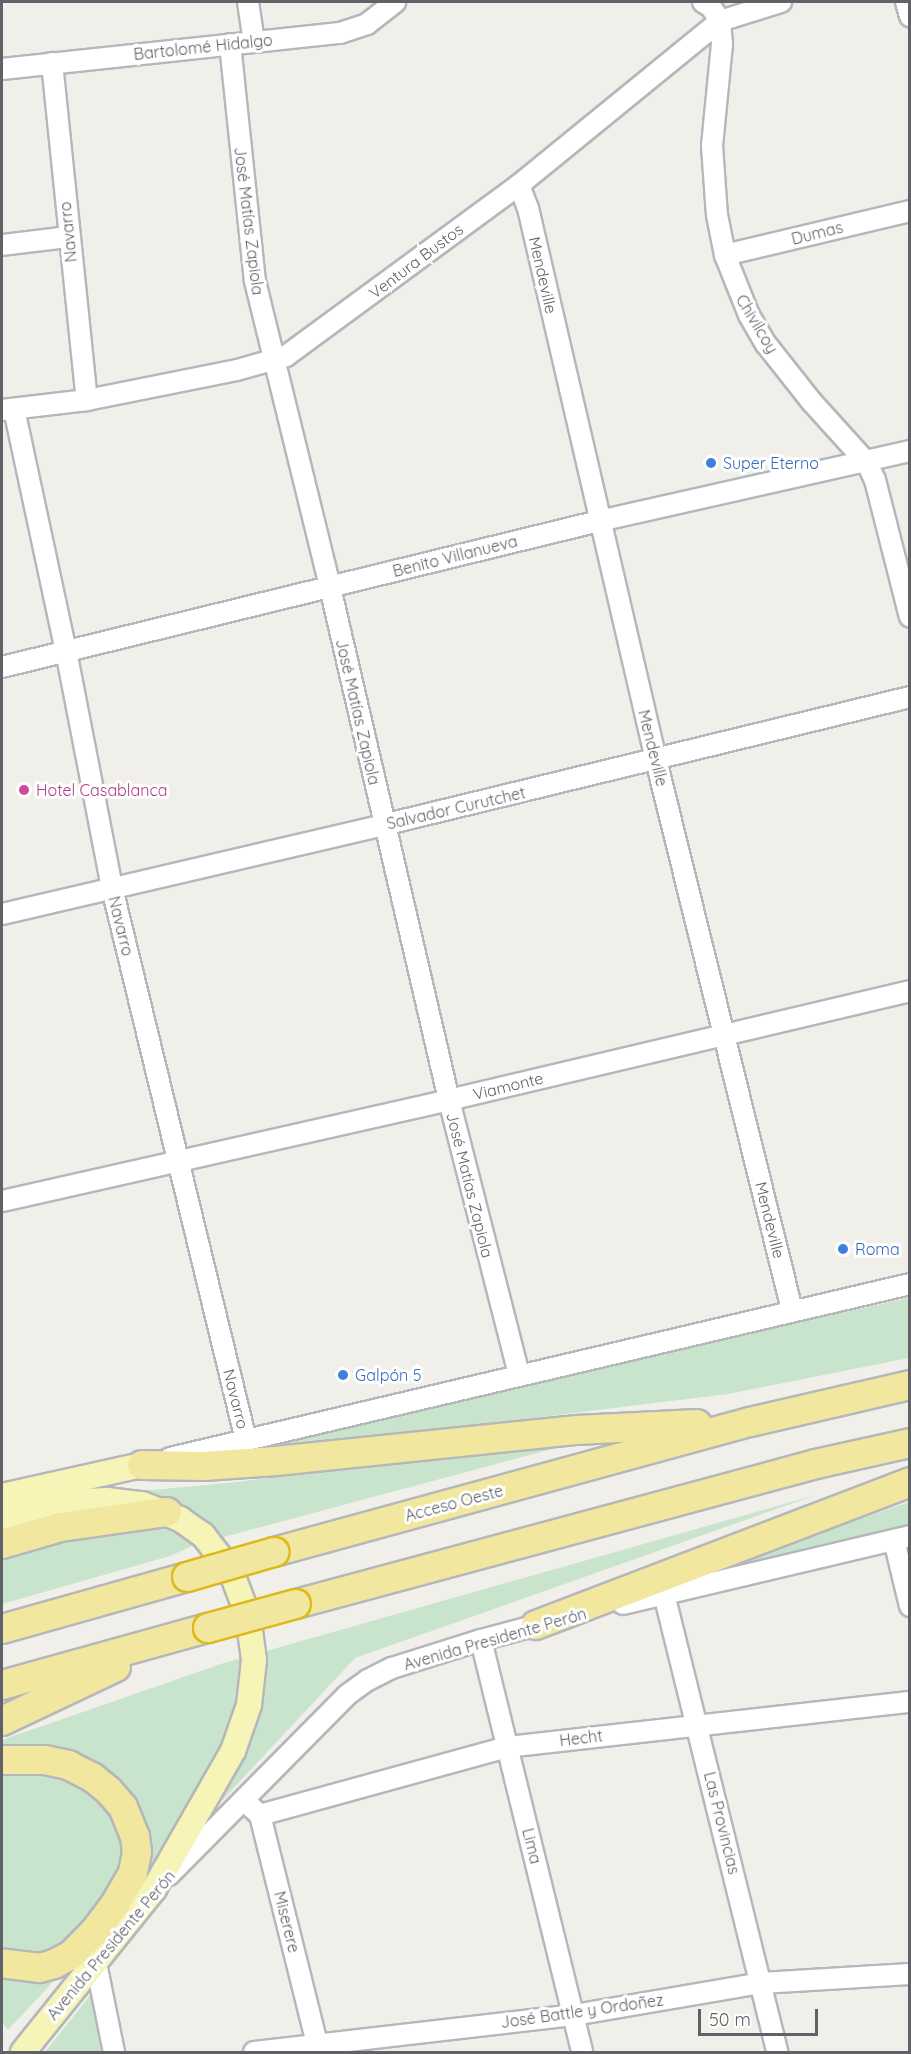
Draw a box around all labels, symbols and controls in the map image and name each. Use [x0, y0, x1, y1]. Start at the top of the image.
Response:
street label: Bartolomé Hidalgo [133, 30, 273, 64]
street label: José Matías Zapiola [230, 146, 268, 296]
street label: Navarro [55, 201, 81, 263]
street label: Dumas [789, 217, 845, 249]
street label: Ventura Bustos [365, 219, 467, 303]
street label: Mendeville [525, 235, 561, 315]
street label: Chivilcoy [732, 291, 782, 357]
place label: Super Eterno [723, 453, 819, 473]
marker: Super Eterno [704, 456, 718, 470]
street label: Benito Villanueva [391, 531, 519, 581]
street label: José Matías Zapiola [332, 637, 384, 787]
street label: Mendeville [634, 708, 672, 788]
place label: Hotel Casablanca [36, 780, 167, 800]
marker: Hotel Casablanca [17, 783, 31, 797]
street label: Salvador Curutchet [385, 783, 527, 833]
street label: Navarro [104, 894, 138, 958]
street label: Viamonte [471, 1068, 545, 1104]
street label: José Matías Zapiola [443, 1110, 497, 1260]
street label: Mendeville [751, 1180, 789, 1260]
place label: Roma [855, 1239, 900, 1259]
marker: Roma [836, 1242, 850, 1256]
place label: Galpón 5 [355, 1365, 421, 1385]
street label: Navarro [219, 1367, 253, 1431]
marker: Galpón 5 [336, 1368, 350, 1382]
street label: Acceso Oeste [403, 1481, 505, 1525]
street label: Avenida Presidente Perón [401, 1604, 589, 1674]
street label: Hecht [558, 1726, 604, 1750]
street label: Las Provincias [700, 1770, 744, 1876]
street label: Lima [518, 1826, 546, 1866]
street label: Avenida Presidente Perón [43, 1866, 179, 2024]
street label: Miserere [270, 1889, 304, 1955]
street label: José Battle y Ordoñez [499, 1990, 665, 2032]
scale bar [701, 1997, 821, 2035]
text: 50 m [709, 2008, 751, 2031]

